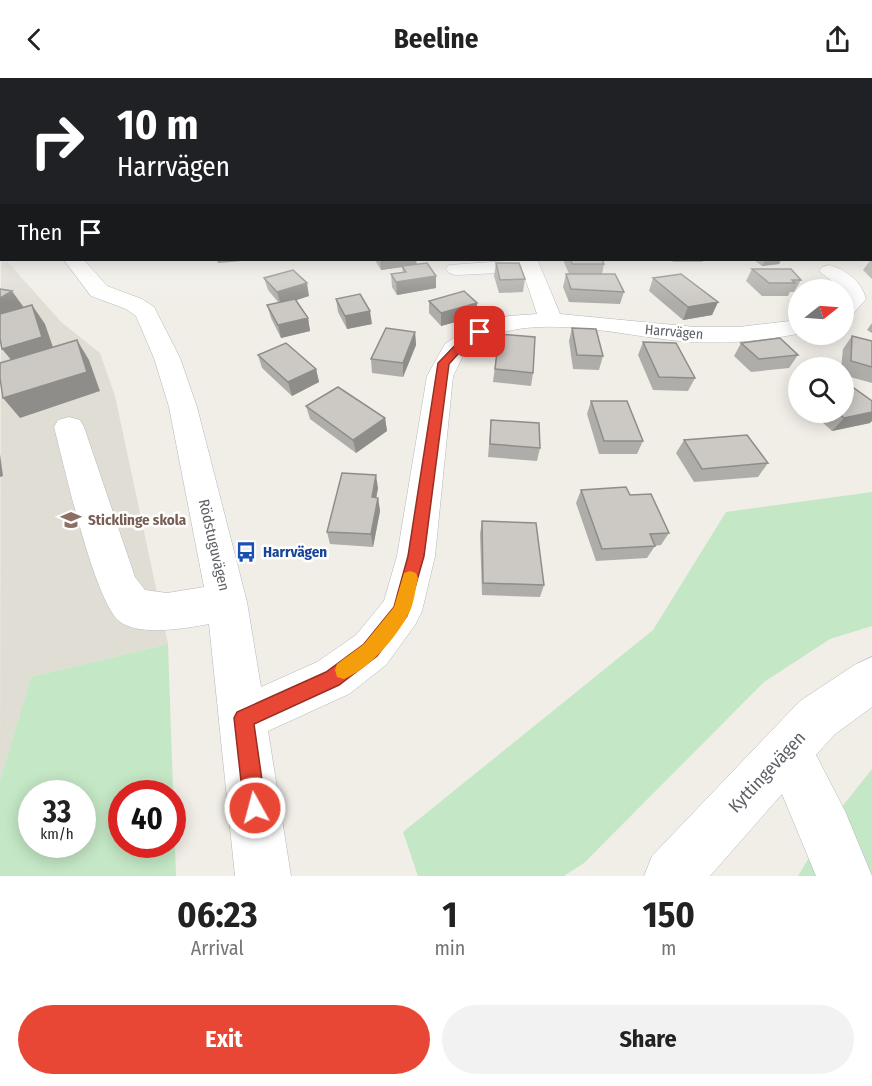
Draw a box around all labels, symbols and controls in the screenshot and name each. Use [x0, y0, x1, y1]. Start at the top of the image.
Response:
icon: back [18, 23, 51, 56]
text: Beeline [394, 23, 478, 55]
icon: share [821, 23, 854, 56]
text: 10 m [117, 100, 198, 150]
icon: right [18, 102, 96, 180]
text: Harrvägen [117, 151, 230, 183]
icon: arrive [74, 216, 107, 249]
text: Then [18, 219, 62, 246]
north arrow [788, 279, 854, 345]
map controls [788, 279, 854, 423]
pin [454, 306, 505, 357]
icon: arrive [463, 315, 496, 348]
street label: Harrvägen [644, 321, 704, 343]
button: search [788, 357, 854, 423]
street label: Rödstuguvägen [195, 497, 233, 593]
school or university icon: Sticklinge skola [59, 508, 83, 532]
place label: Sticklinge skola [88, 511, 187, 529]
bus stop icon: Harrvägen [234, 540, 258, 564]
place label: Harrvägen [263, 543, 327, 561]
street label: Kyttingevägen [724, 727, 810, 817]
position arrow [223, 776, 287, 840]
speed limit sign: 40 [108, 780, 186, 858]
text: 33 [43, 794, 71, 830]
text: km/h [40, 825, 74, 843]
text: 06:23 [177, 893, 257, 937]
text: 1 [442, 893, 458, 937]
text: 150 [642, 893, 695, 937]
text: Arrival [191, 936, 244, 960]
text: min [434, 936, 465, 960]
text: m [661, 936, 676, 960]
button: Exit [18, 1005, 430, 1074]
button: Share [442, 1005, 854, 1074]

